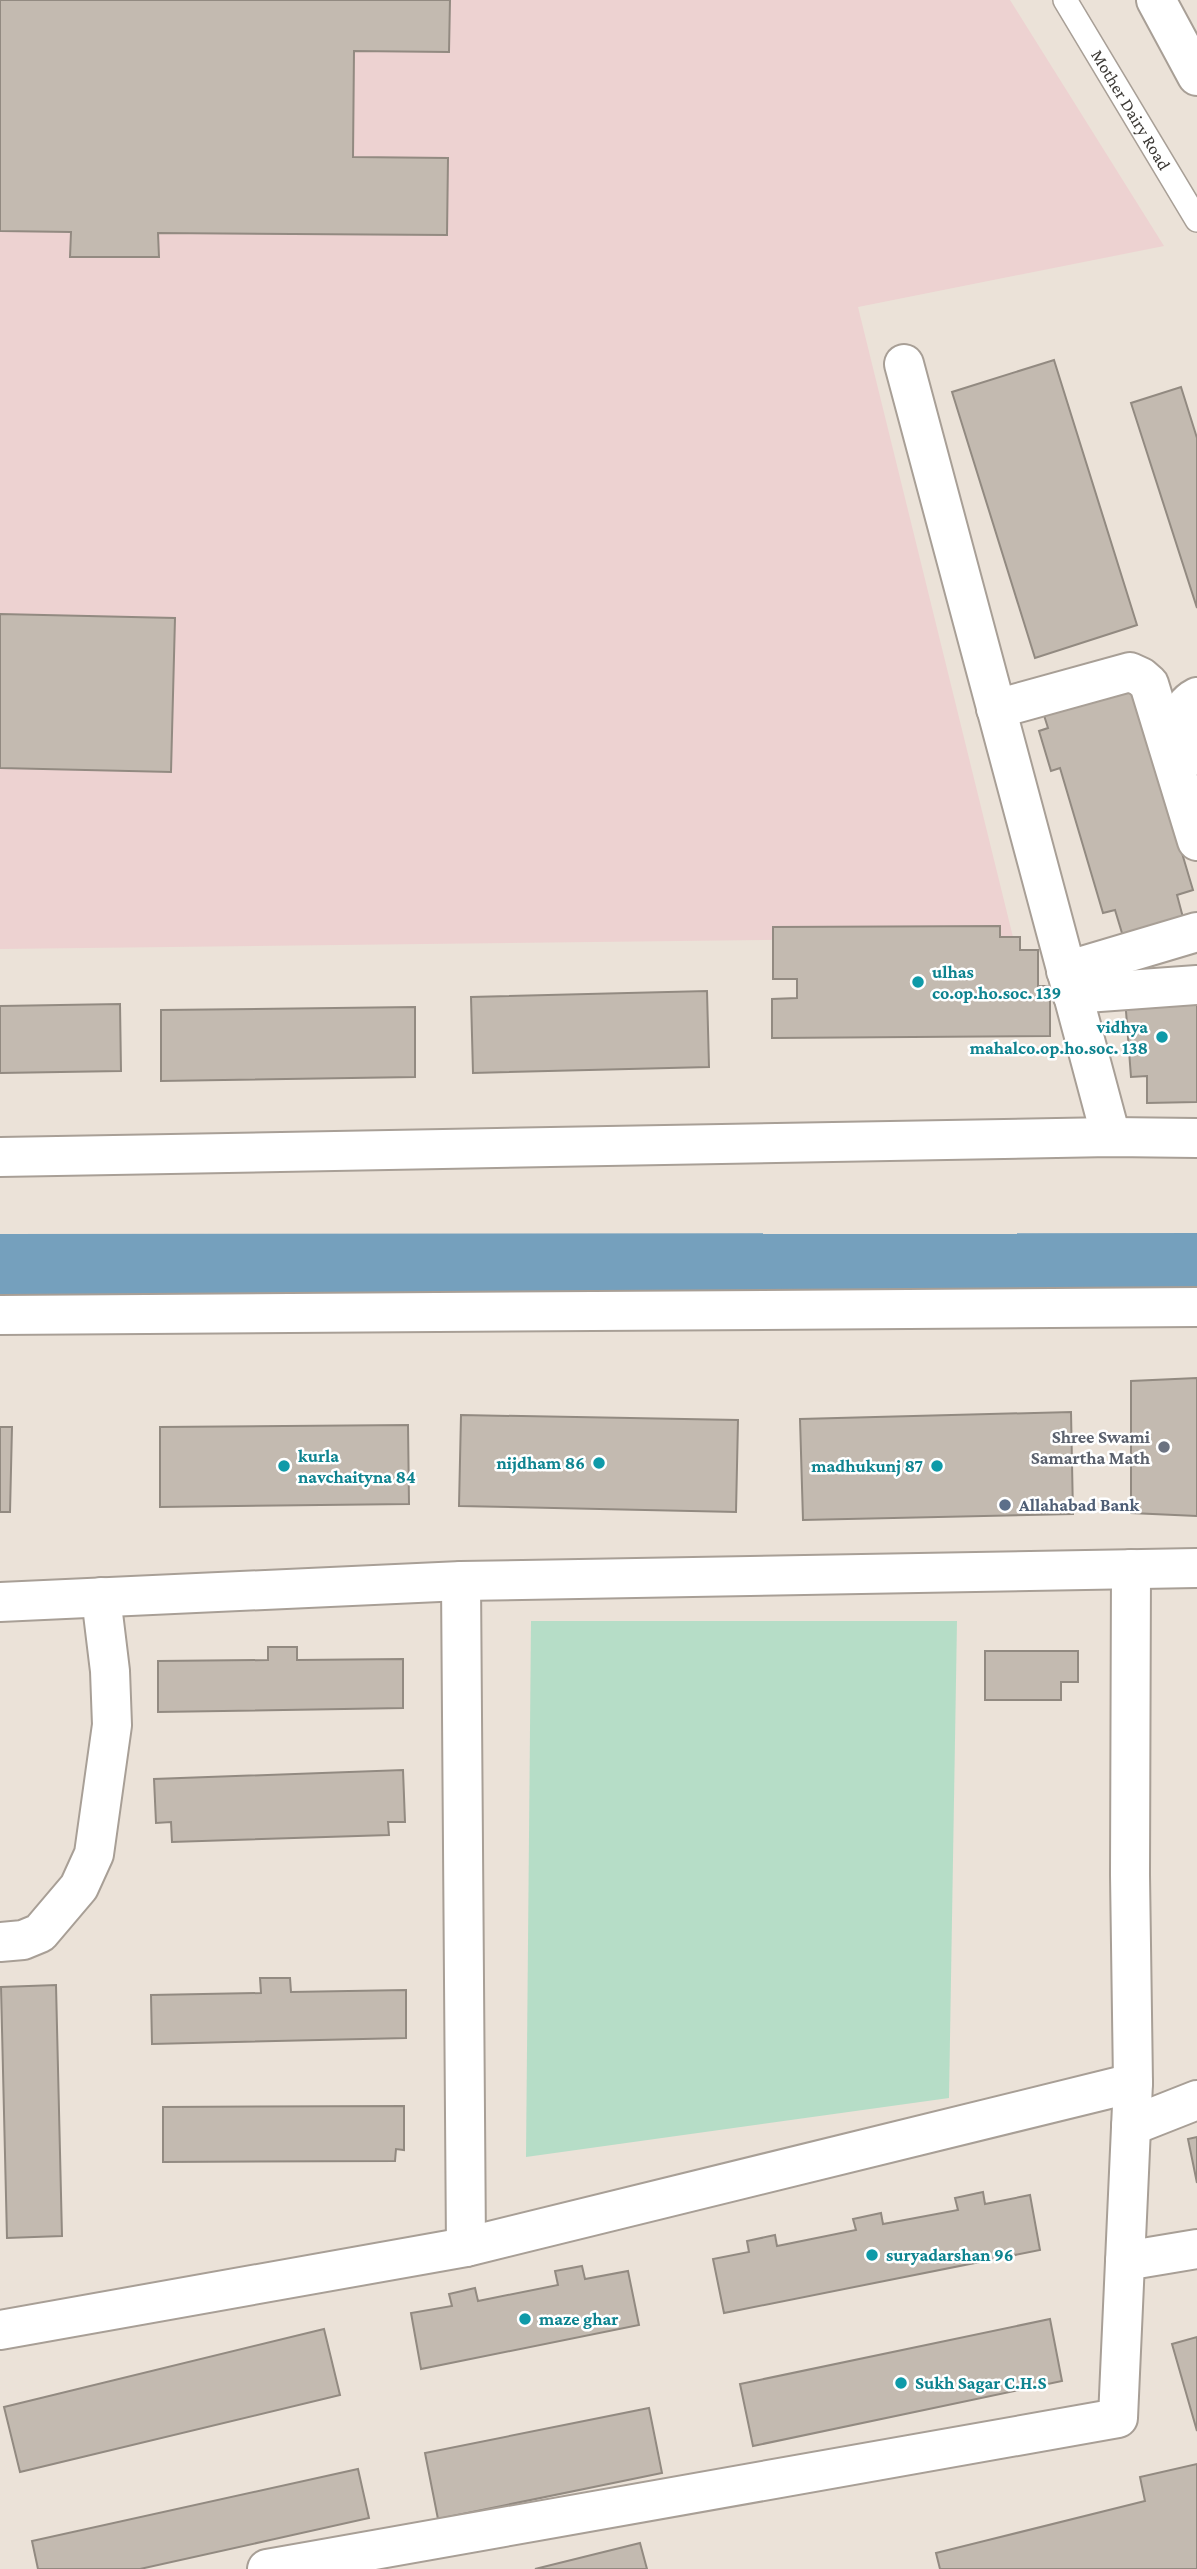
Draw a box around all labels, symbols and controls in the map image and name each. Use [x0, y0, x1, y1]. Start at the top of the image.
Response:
street label: Mother Dairy Road [1087, 46, 1175, 174]
place label: ulhas co.op.ho.soc. 139 [932, 962, 1061, 1003]
marker: ulhas co.op.ho.soc. 139 [910, 974, 926, 990]
place label: vidhya mahalco.op.ho.soc. 138 [970, 1017, 1148, 1058]
marker: vidhya mahalco.op.ho.soc. 138 [1154, 1029, 1170, 1045]
place label: Shree Swami Samartha Math [1031, 1427, 1151, 1468]
marker: Shree Swami Samartha Math [1156, 1439, 1172, 1455]
place label: kurla navchaityna 84 [298, 1446, 416, 1487]
place label: nijdham 86 [496, 1453, 585, 1474]
marker: nijdham 86 [591, 1455, 607, 1471]
place label: madhukunj 87 [811, 1456, 923, 1477]
marker: kurla navchaityna 84 [276, 1458, 292, 1474]
marker: madhukunj 87 [929, 1458, 945, 1474]
place label: Allahabad Bank [1018, 1495, 1140, 1515]
marker: Allahabad Bank [997, 1497, 1013, 1513]
place label: suryadarshan 96 [886, 2245, 1014, 2265]
marker: suryadarshan 96 [864, 2247, 880, 2263]
place label: maze ghar [539, 2309, 619, 2329]
marker: maze ghar [517, 2311, 533, 2327]
place label: Sukh Sagar C.H.S [915, 2373, 1046, 2393]
marker: Sukh Sagar C.H.S [893, 2375, 909, 2391]

